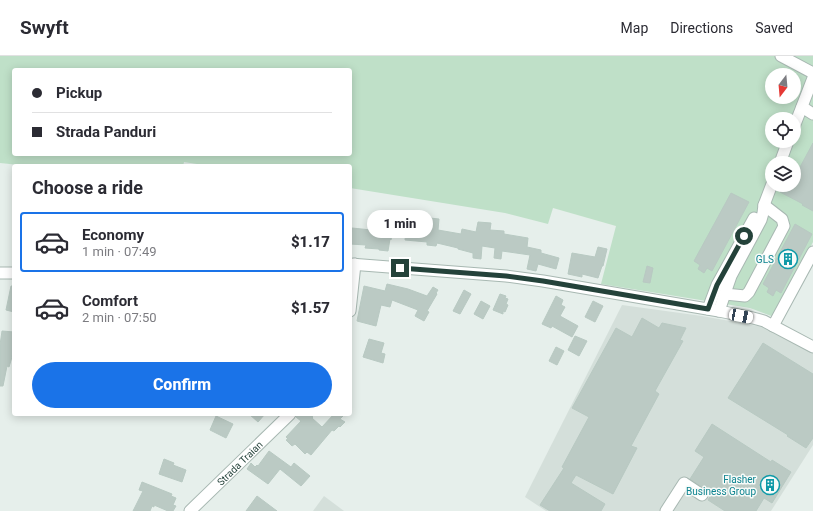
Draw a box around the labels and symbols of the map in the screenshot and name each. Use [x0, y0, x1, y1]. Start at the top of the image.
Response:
north arrow [765, 68, 801, 104]
callout: 1 min [367, 210, 433, 238]
route start [735, 227, 753, 245]
building icon: GLS [777, 248, 799, 270]
place label: GLS [756, 254, 774, 265]
route end [391, 259, 409, 277]
car [728, 308, 754, 324]
street label: Strada Traian [215, 439, 265, 488]
place label: Flasher Business Group [686, 474, 757, 497]
building icon: Flasher Business Group [759, 474, 781, 496]

